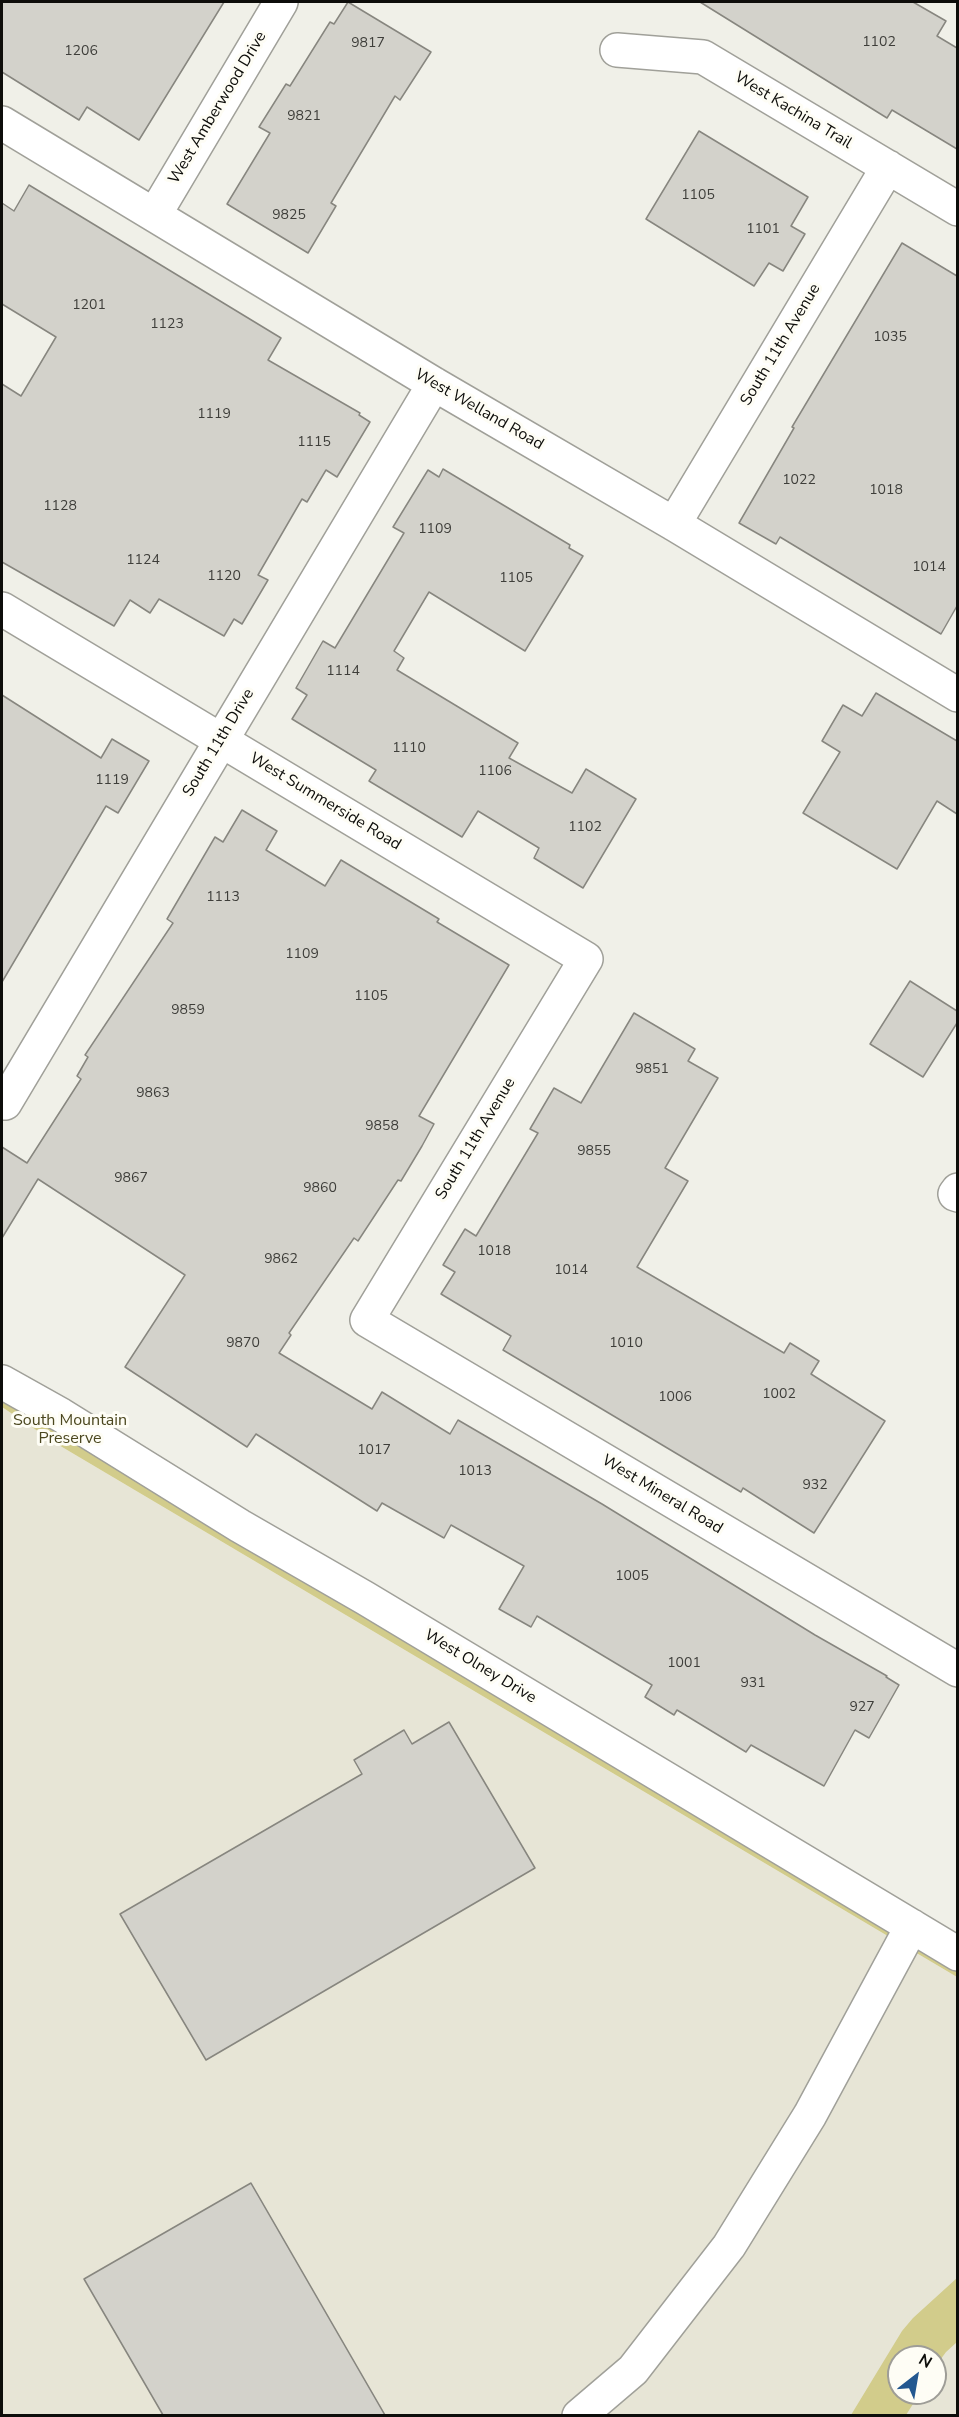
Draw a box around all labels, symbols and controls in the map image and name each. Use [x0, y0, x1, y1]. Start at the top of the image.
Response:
street label: West Amberwood Drive [165, 28, 271, 188]
house number: 1102 [862, 35, 896, 51]
house number: 9817 [351, 36, 385, 52]
house number: 1206 [64, 44, 98, 60]
street label: West Kachina Trail [731, 68, 855, 154]
house number: 9821 [287, 109, 321, 125]
house number: 1105 [681, 188, 715, 204]
house number: 9825 [272, 208, 306, 224]
house number: 1101 [746, 222, 780, 238]
street label: South 11th Avenue [737, 280, 825, 410]
house number: 1201 [72, 298, 106, 314]
house number: 1123 [150, 317, 184, 333]
house number: 1035 [873, 330, 907, 346]
street label: West Welland Road [411, 365, 547, 455]
house number: 1119 [197, 407, 231, 423]
house number: 1115 [297, 435, 331, 451]
house number: 1022 [782, 473, 816, 489]
house number: 1018 [869, 483, 903, 499]
house number: 1128 [43, 499, 77, 515]
house number: 1109 [418, 522, 452, 538]
house number: 1124 [126, 553, 160, 569]
house number: 1014 [912, 560, 946, 576]
house number: 1120 [207, 569, 241, 585]
house number: 1105 [499, 571, 533, 587]
house number: 1114 [326, 664, 360, 680]
street label: South 11th Drive [179, 686, 259, 800]
house number: 1110 [392, 741, 426, 757]
street label: West Summerside Road [246, 749, 404, 855]
house number: 1106 [478, 764, 512, 780]
house number: 1119 [95, 773, 129, 789]
house number: 1102 [568, 820, 602, 836]
house number: 1113 [206, 890, 240, 906]
house number: 1109 [285, 947, 319, 963]
house number: 1105 [354, 989, 388, 1005]
house number: 9859 [171, 1003, 205, 1019]
house number: 9851 [635, 1062, 669, 1078]
street label: South 11th Avenue [432, 1074, 520, 1204]
house number: 9863 [136, 1086, 170, 1102]
house number: 9858 [365, 1119, 399, 1135]
house number: 9855 [577, 1144, 611, 1160]
house number: 9867 [114, 1171, 148, 1187]
house number: 9860 [303, 1181, 337, 1197]
house number: 1018 [477, 1244, 511, 1260]
house number: 9862 [264, 1252, 298, 1268]
house number: 1014 [554, 1263, 588, 1279]
house number: 9870 [226, 1336, 260, 1352]
house number: 1010 [609, 1336, 643, 1352]
house number: 1002 [762, 1387, 796, 1403]
house number: 1006 [658, 1390, 692, 1406]
park label: South Mountain Preserve [13, 1411, 127, 1449]
house number: 1017 [357, 1443, 391, 1459]
street label: West Mineral Road [598, 1451, 726, 1539]
house number: 1013 [458, 1464, 492, 1480]
house number: 932 [802, 1478, 828, 1494]
house number: 1005 [615, 1569, 649, 1585]
street label: West Olney Drive [420, 1626, 540, 1708]
house number: 1001 [667, 1656, 701, 1672]
house number: 931 [740, 1676, 766, 1692]
house number: 927 [849, 1700, 875, 1716]
north arrow [887, 2345, 947, 2405]
text: N [914, 2349, 936, 2374]

